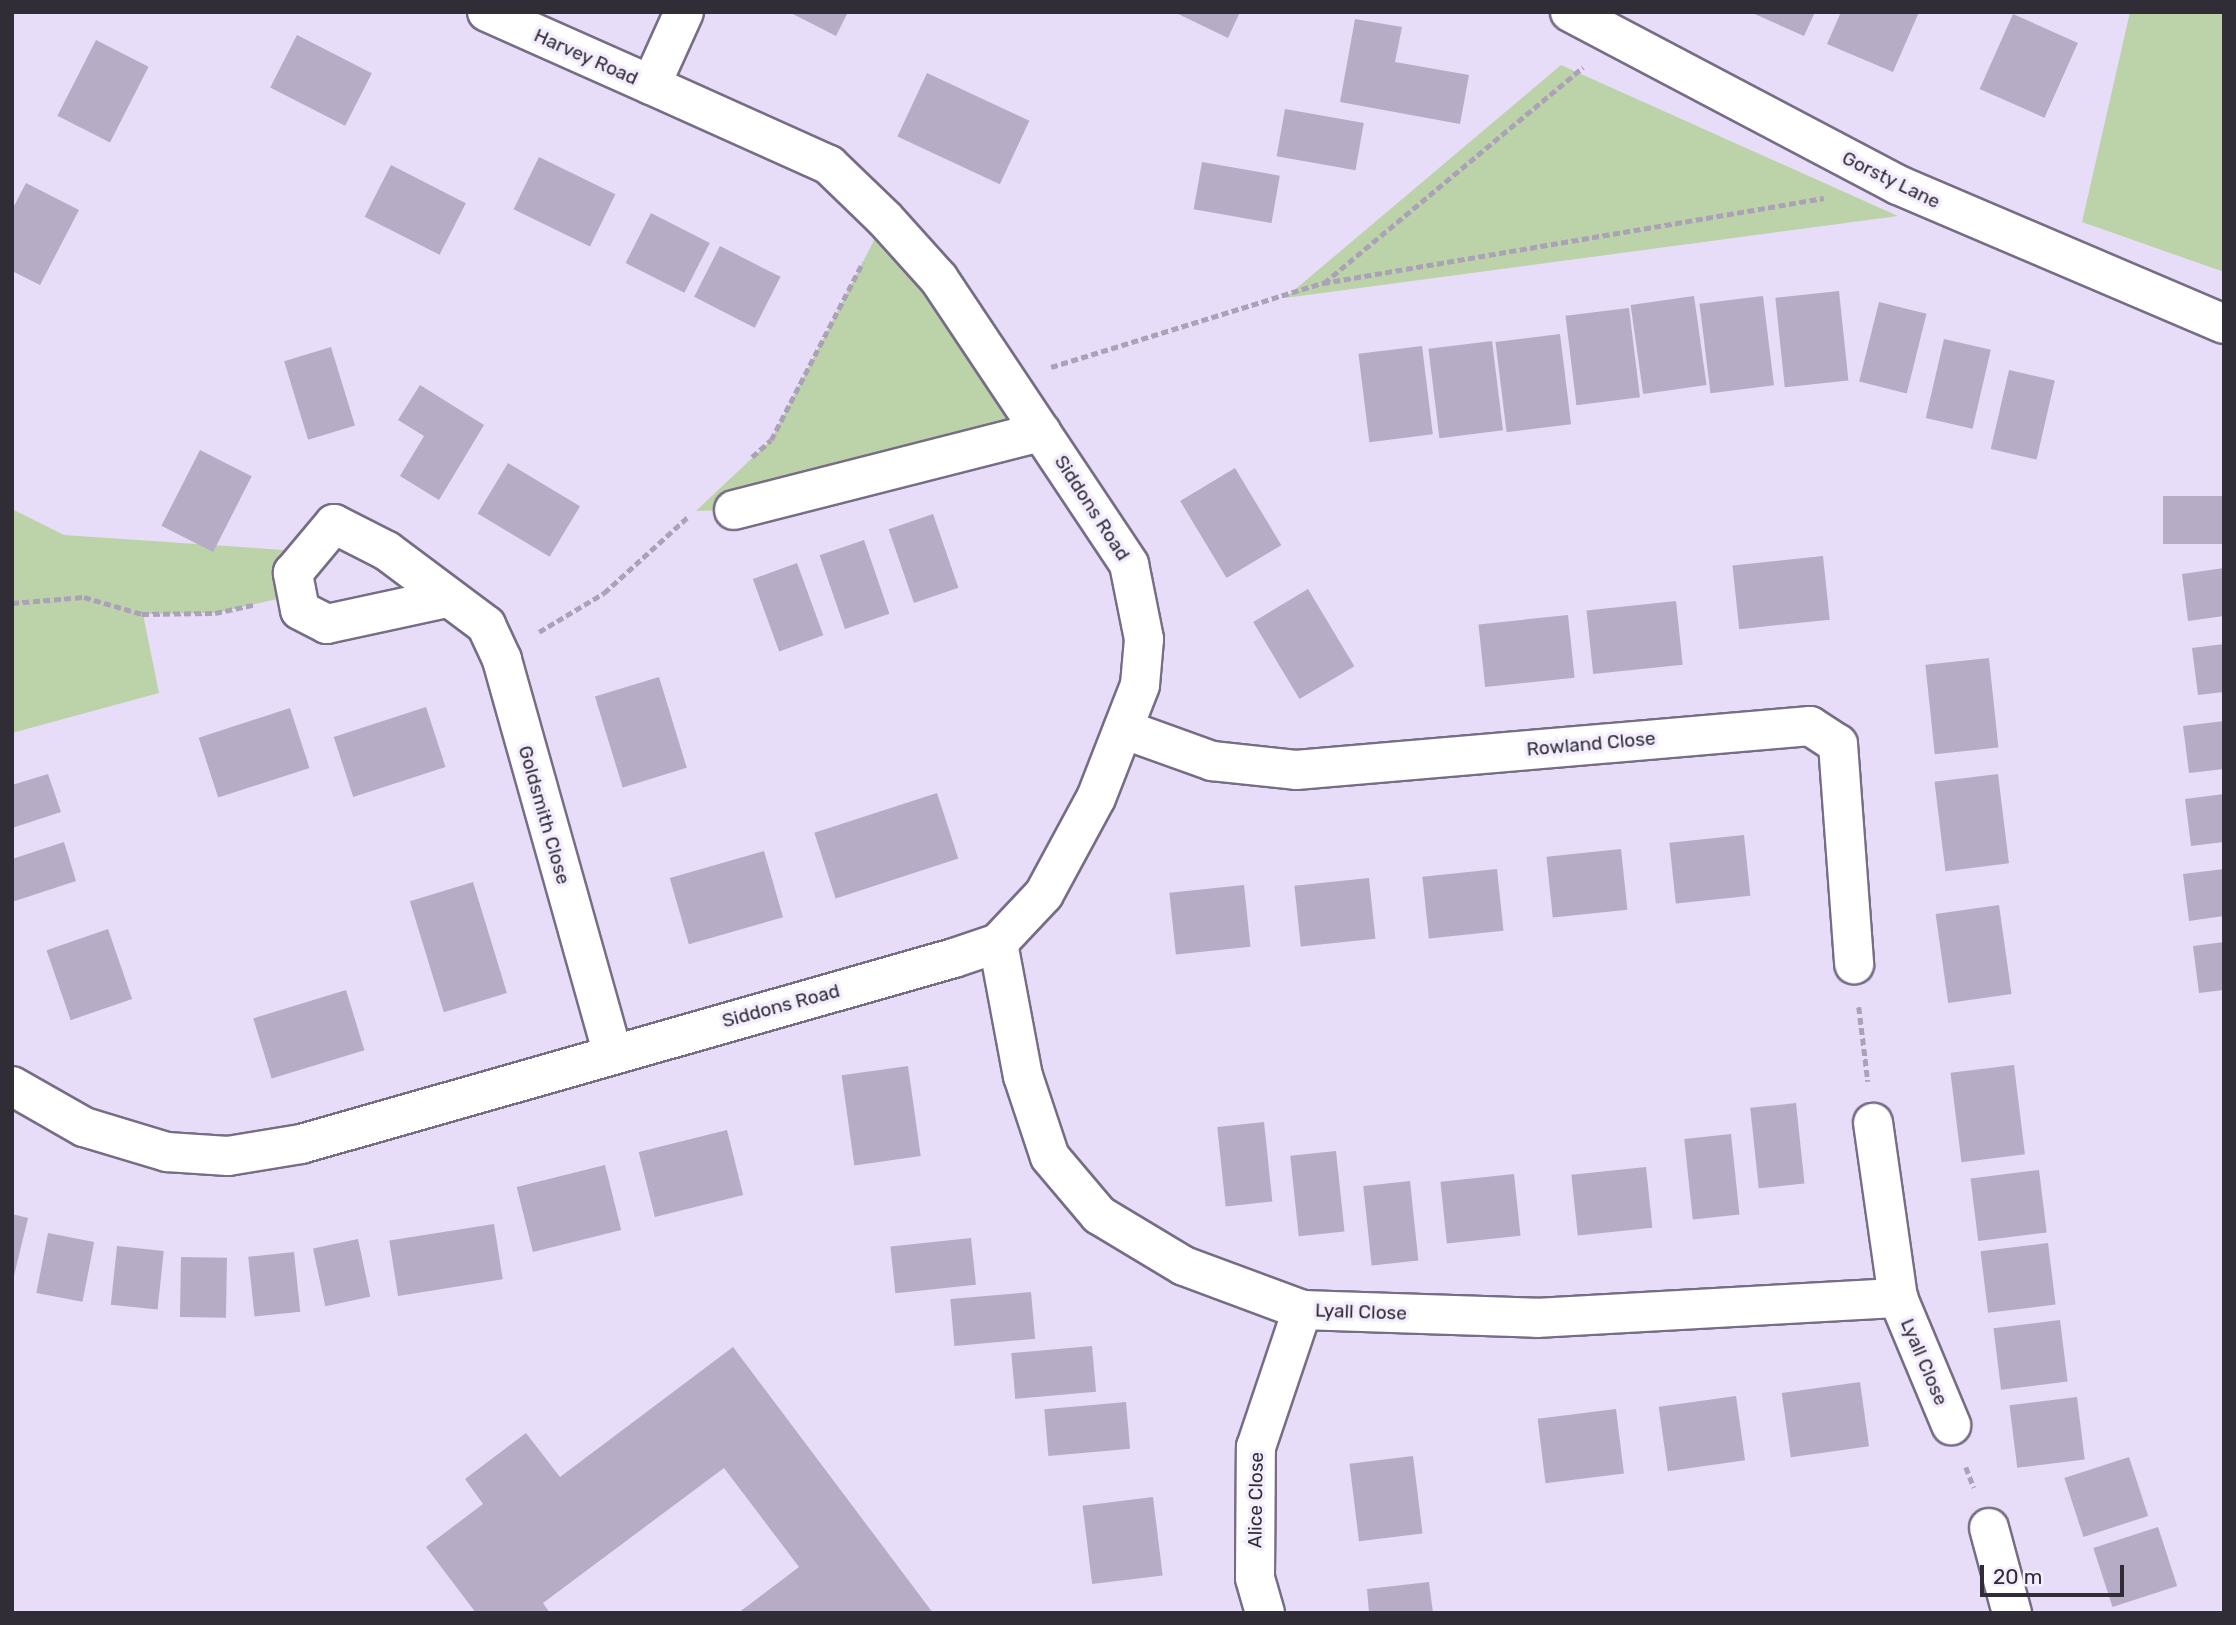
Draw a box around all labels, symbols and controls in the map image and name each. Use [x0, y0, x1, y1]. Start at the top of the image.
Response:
street label: Harvey Road [530, 24, 642, 90]
street label: Gorsty Lane [1838, 146, 1944, 214]
street label: Siddons Road [1050, 451, 1134, 565]
street label: Rowland Close [1526, 727, 1656, 761]
street label: Goldsmith Close [513, 743, 575, 887]
street label: Siddons Road [720, 979, 842, 1033]
street label: Lyall Close [1315, 1299, 1407, 1325]
street label: Lyall Close [1896, 1315, 1952, 1409]
street label: Alice Close [1244, 1452, 1268, 1548]
scale bar [1984, 1552, 2128, 1596]
text: 20 m [1993, 1564, 2042, 1589]

